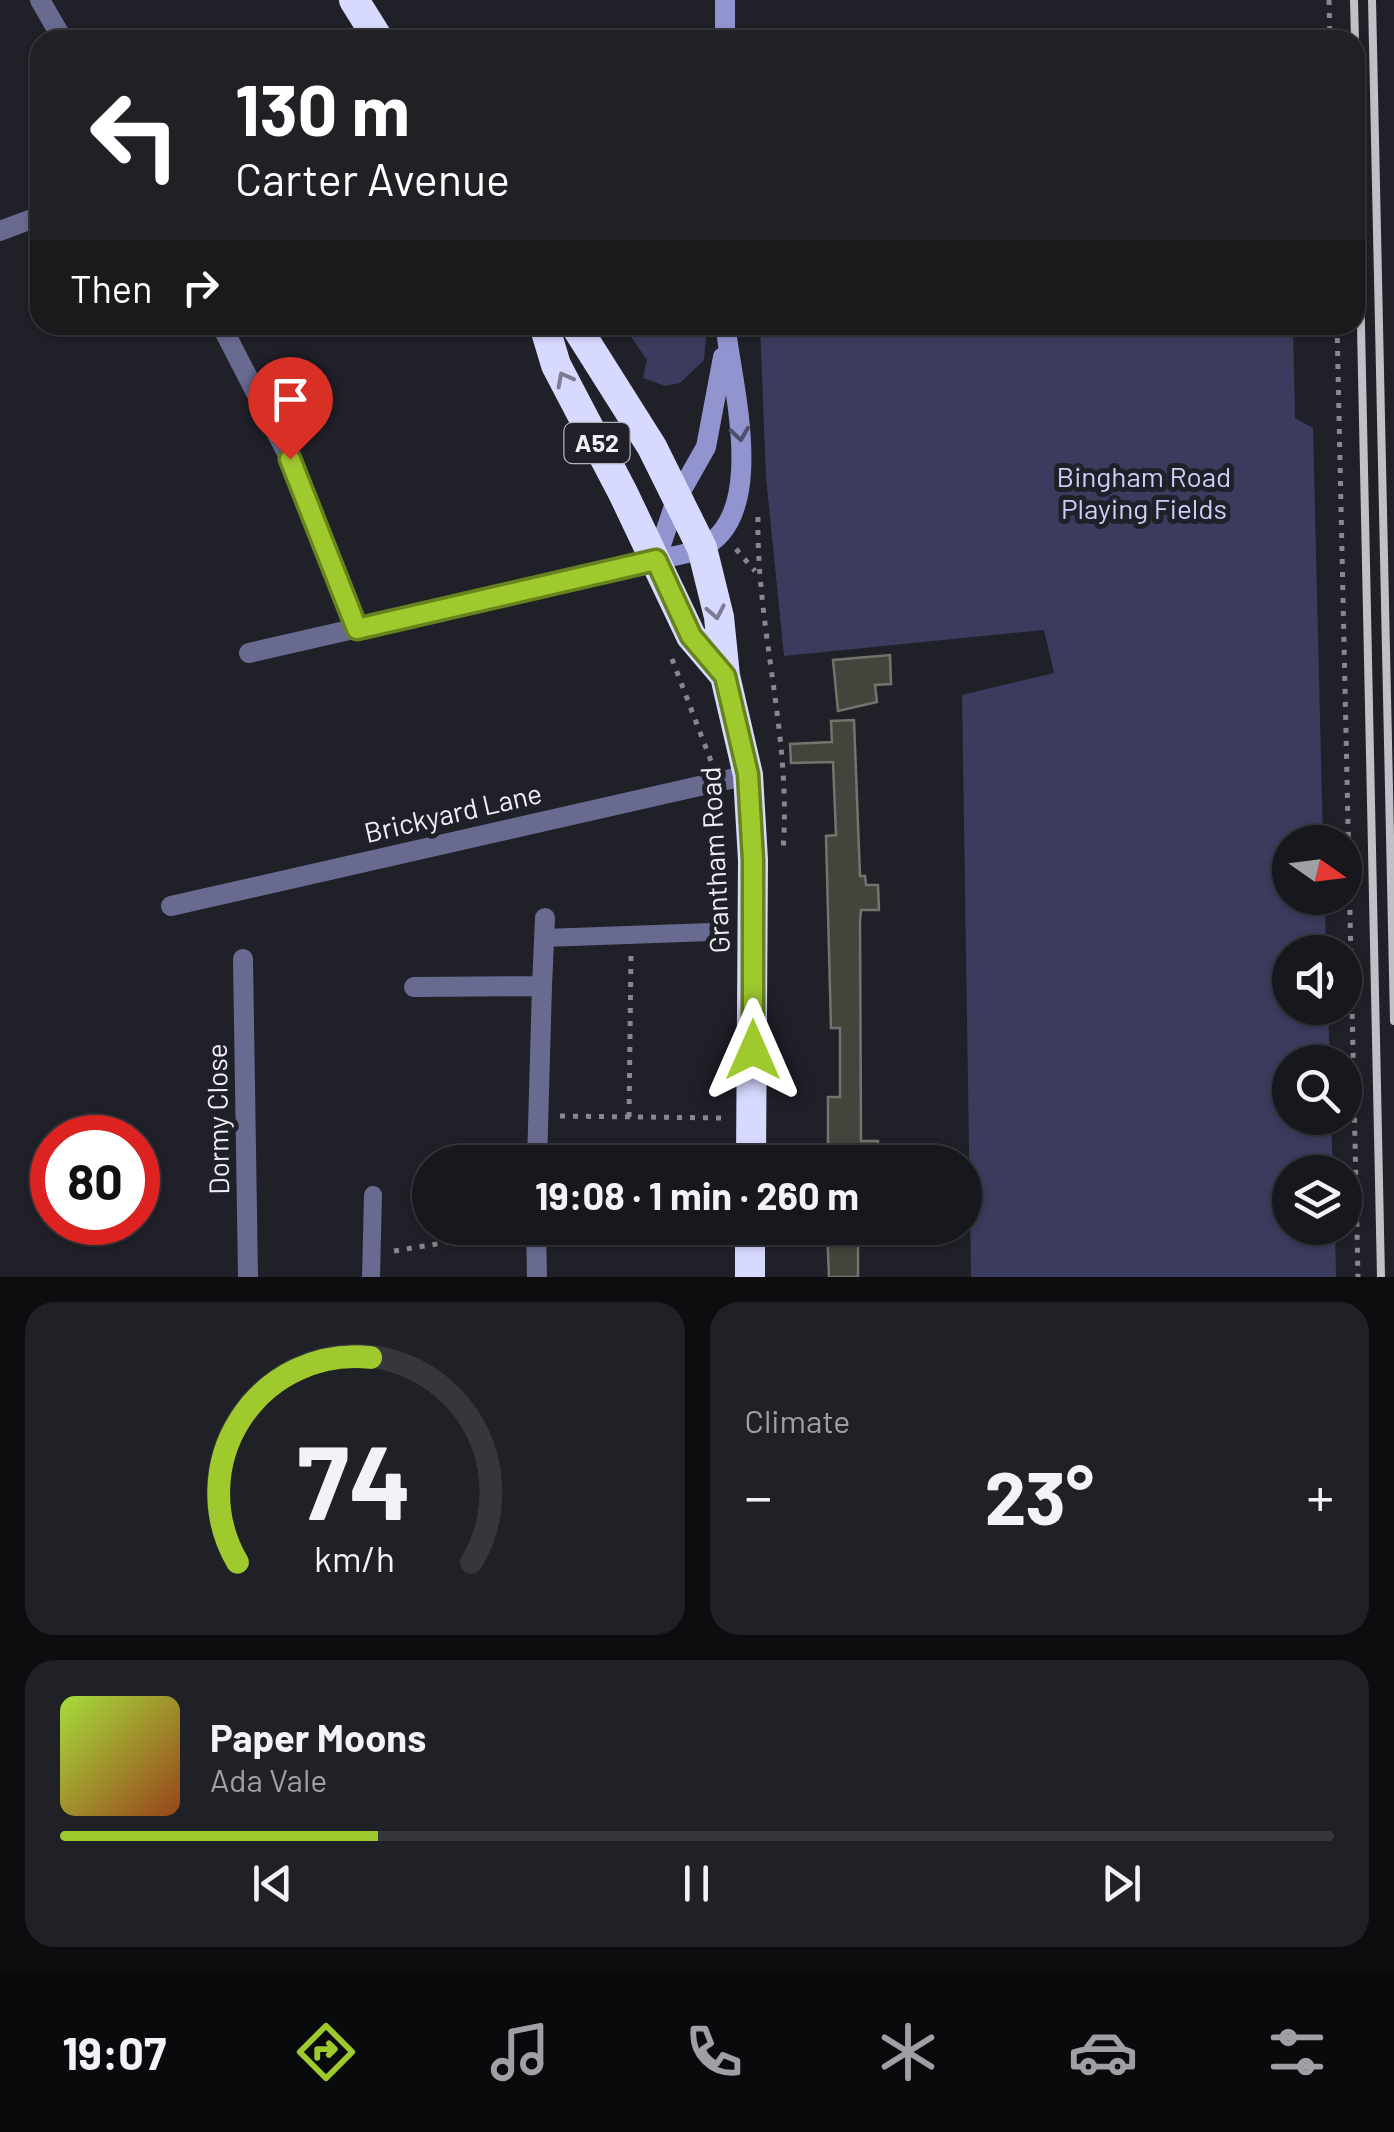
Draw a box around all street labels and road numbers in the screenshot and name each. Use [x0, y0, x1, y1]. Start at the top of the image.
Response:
road number: A52 [564, 423, 630, 463]
street label: Grantham Road [692, 766, 736, 954]
street label: Brickyard Lane [361, 775, 545, 849]
street label: Dormy Close [199, 1043, 235, 1195]

